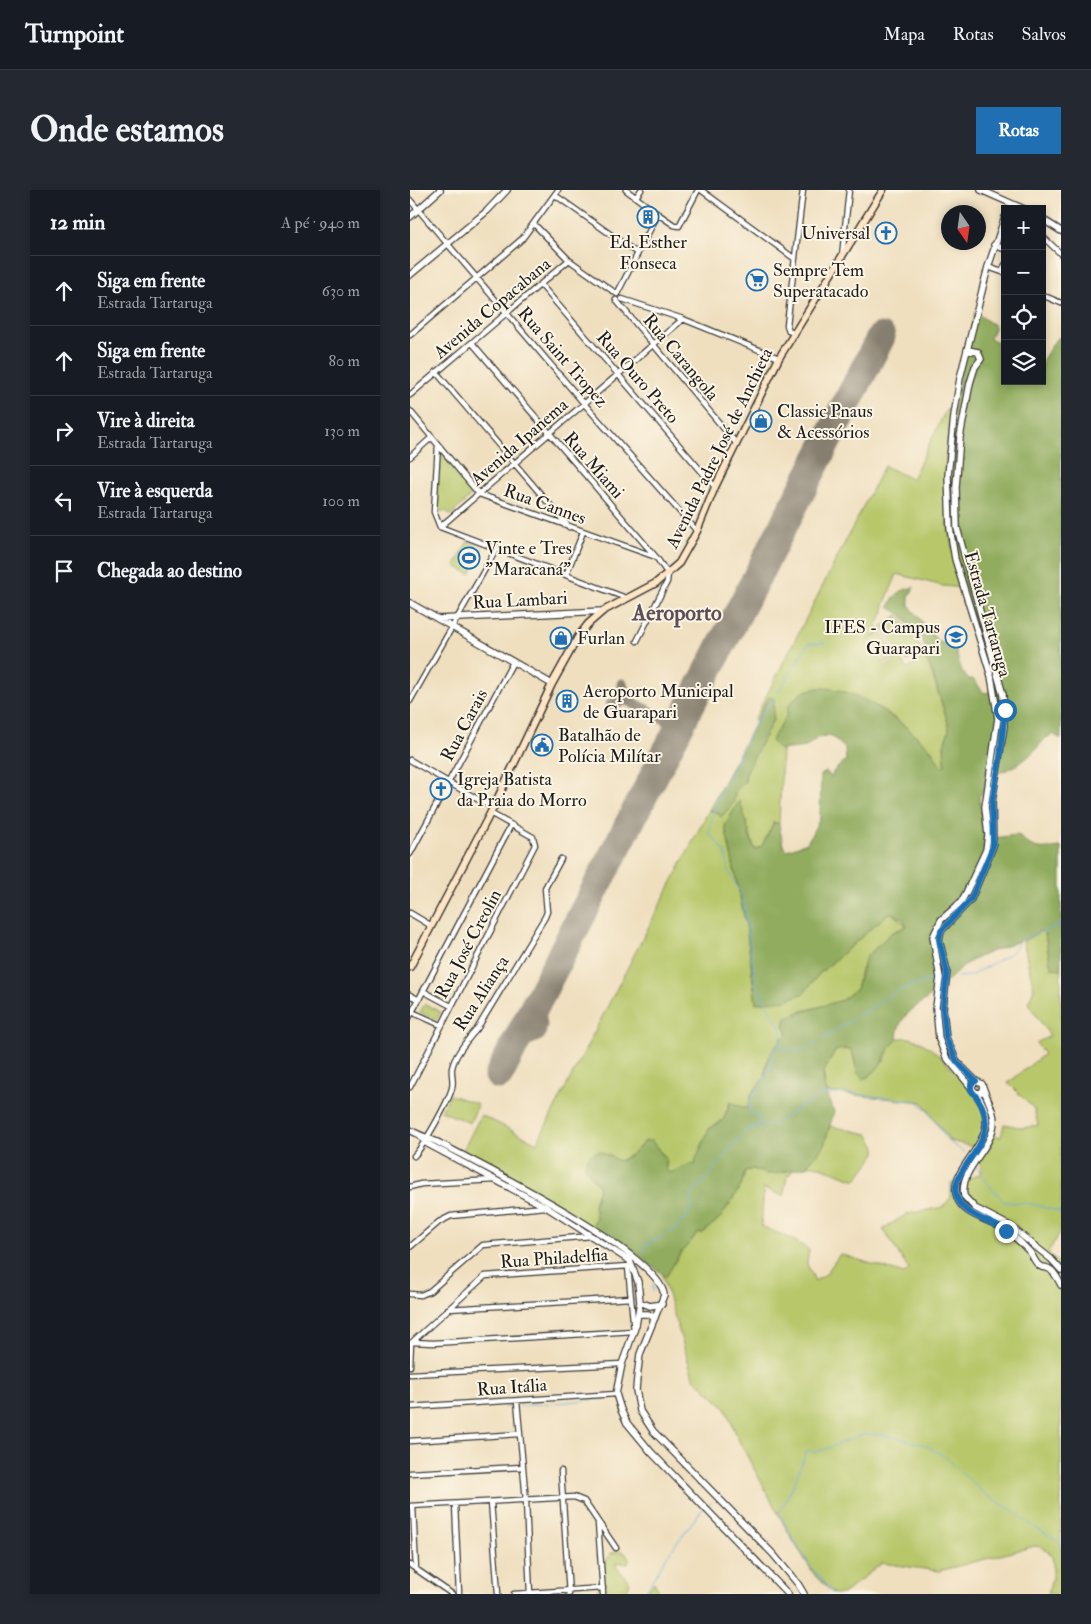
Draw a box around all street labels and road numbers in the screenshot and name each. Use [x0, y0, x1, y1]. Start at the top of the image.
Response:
street label: Avenida Copacabana [428, 252, 556, 365]
street label: Rua Saint Tropez [513, 302, 613, 413]
street label: Rua Carangola [638, 309, 724, 406]
street label: Rua Ouro Preto [591, 326, 684, 429]
street label: Avenida Padre José de Anchieta [660, 344, 778, 553]
street label: Avenida Ipanema [465, 393, 573, 492]
street label: Rua Miami [558, 427, 629, 504]
street label: Rua Cannes [501, 479, 589, 530]
street label: Estrada Tartaruga [959, 548, 1017, 680]
street label: Rua Lambari [472, 587, 568, 614]
street label: Rua Carais [436, 685, 493, 765]
street label: Rua José Creolin [430, 886, 507, 1003]
street label: Rua Aliança [449, 951, 515, 1035]
street label: Rua Philadelfia [499, 1243, 609, 1274]
street label: Rua Itália [476, 1374, 548, 1401]

